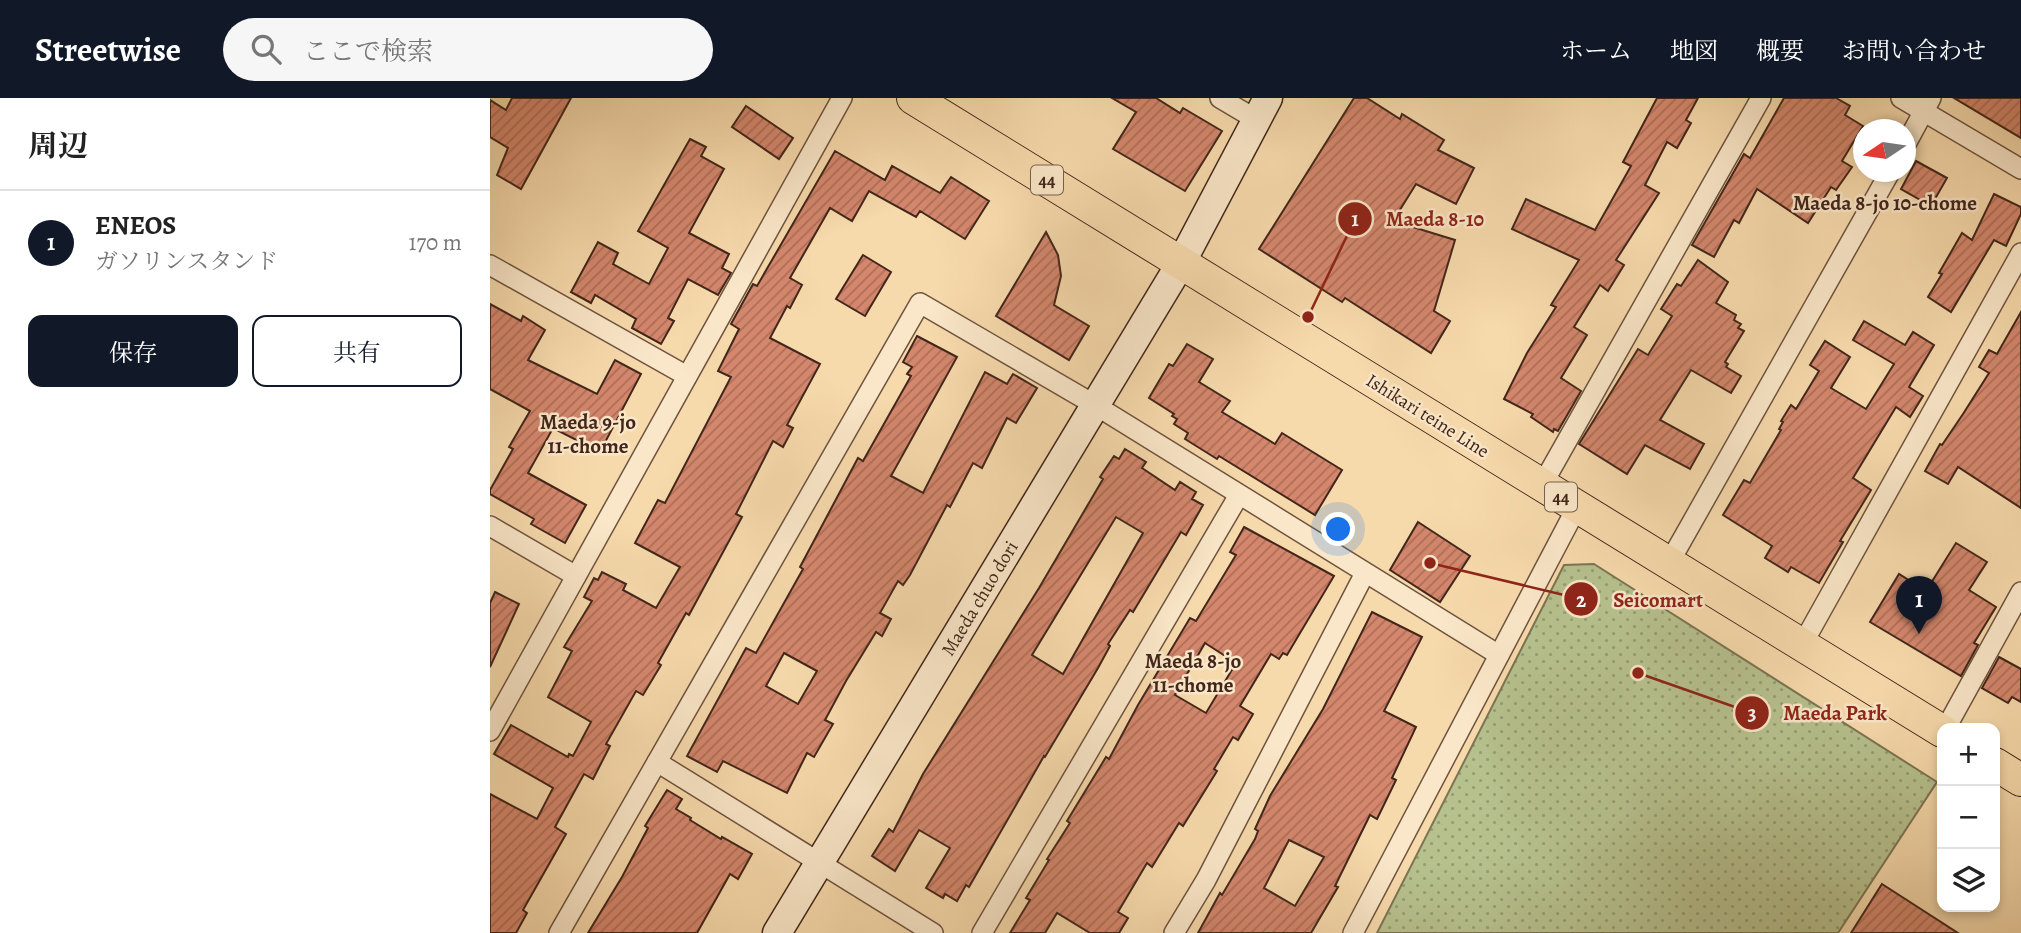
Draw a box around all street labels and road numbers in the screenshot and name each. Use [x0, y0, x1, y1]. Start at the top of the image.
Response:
road number: 44 [1031, 166, 1063, 194]
street label: Ishikari teine Line [1361, 368, 1494, 464]
road number: 44 [1545, 482, 1577, 512]
street label: Maeda chuo dori [935, 536, 1025, 661]

